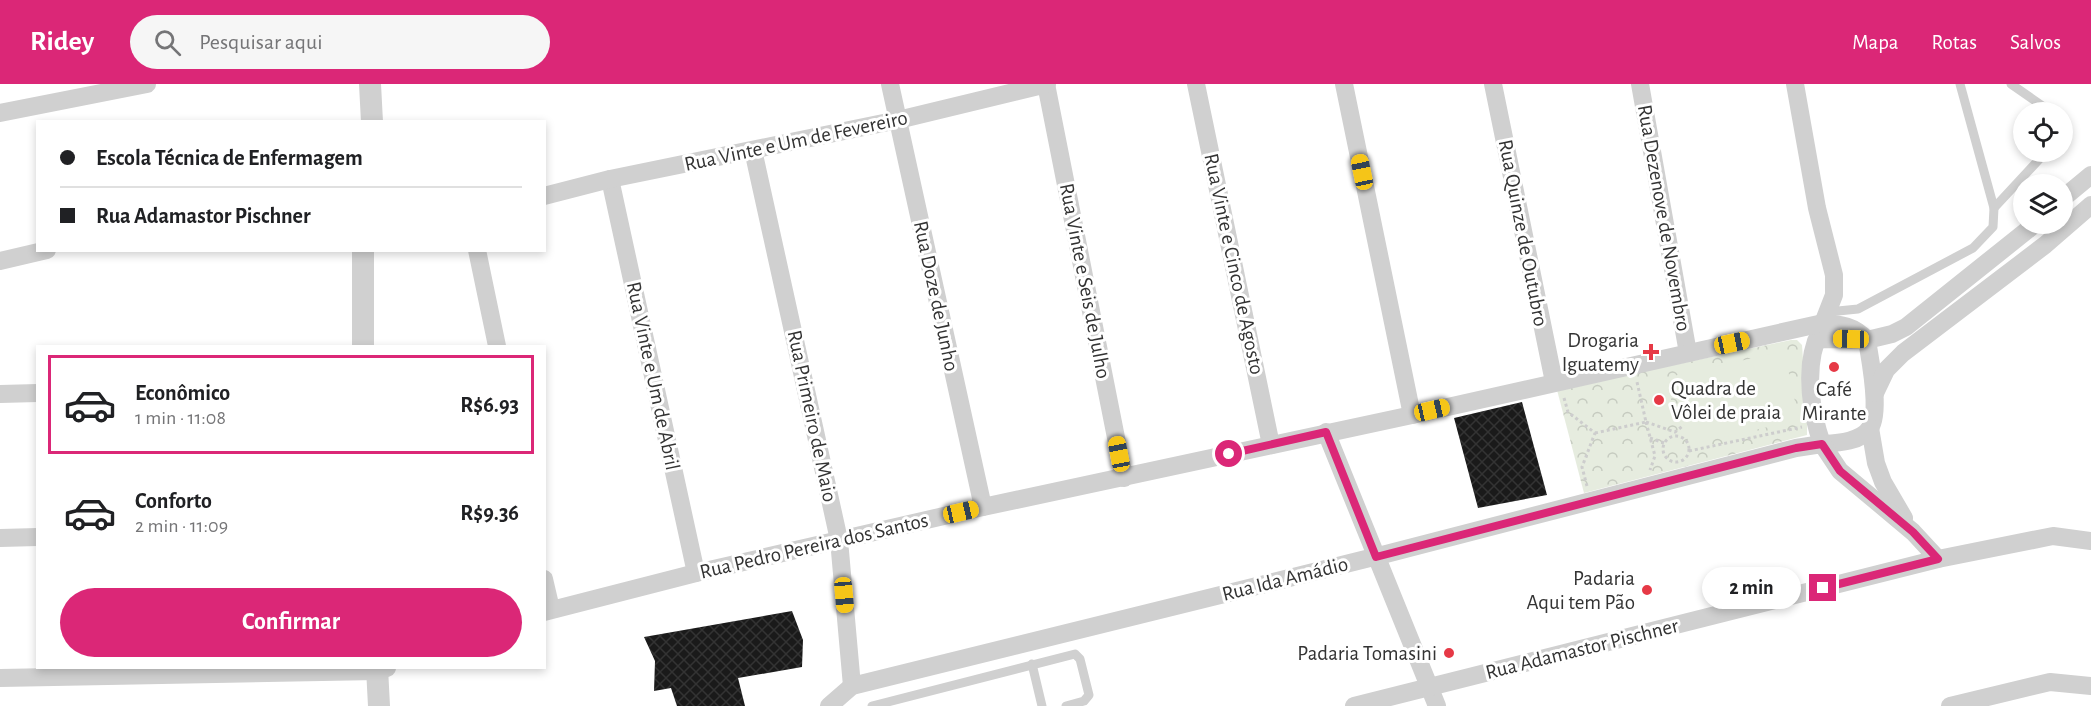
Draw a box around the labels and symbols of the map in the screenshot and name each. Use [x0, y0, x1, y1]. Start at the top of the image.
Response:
street label: Rua Dezenove de Novembro [1634, 103, 1694, 333]
street label: Rua Vinte e Um de Fevereiro [683, 107, 909, 175]
street label: Rua Quinze de Outubro [1495, 138, 1551, 328]
street label: Rua Vinte e Cinco de Agosto [1200, 152, 1268, 376]
car [1349, 153, 1375, 191]
street label: Rua Vinte e Seis de Julho [1056, 182, 1114, 380]
street label: Rua Doze de Junho [910, 219, 962, 373]
street label: Rua Vinte e Um de Abril [623, 280, 683, 472]
street label: Rua Primeiro de Maio [784, 328, 840, 504]
place label: Drogaria Iguatemy [1562, 330, 1639, 375]
car [1713, 330, 1751, 356]
car [1833, 330, 1869, 348]
marker: Drogaria Iguatemy [1644, 345, 1658, 359]
marker: Café Mirante [1827, 360, 1841, 374]
place label: Quadra de Vôlei de praia [1671, 378, 1782, 423]
place label: Café Mirante [1802, 379, 1866, 424]
marker: Quadra de Vôlei de praia [1652, 393, 1666, 407]
car [1412, 397, 1452, 423]
car [1107, 435, 1131, 473]
route start [1215, 440, 1242, 467]
car [941, 499, 981, 525]
street label: Rua Pedro Pereira dos Santos [698, 509, 930, 583]
street label: Rua Ida Amádio [1220, 553, 1350, 605]
callout: 2 min [1703, 567, 1802, 609]
place label: Padaria Aqui tem Pão [1527, 568, 1635, 613]
route end [1809, 574, 1836, 601]
car [833, 576, 855, 614]
marker: Padaria Aqui tem Pão [1640, 583, 1654, 597]
street label: Rua Adamastor Pischner [1483, 615, 1681, 683]
place label: Padaria Tomasini [1297, 643, 1437, 664]
marker: Padaria Tomasini [1442, 646, 1456, 660]

